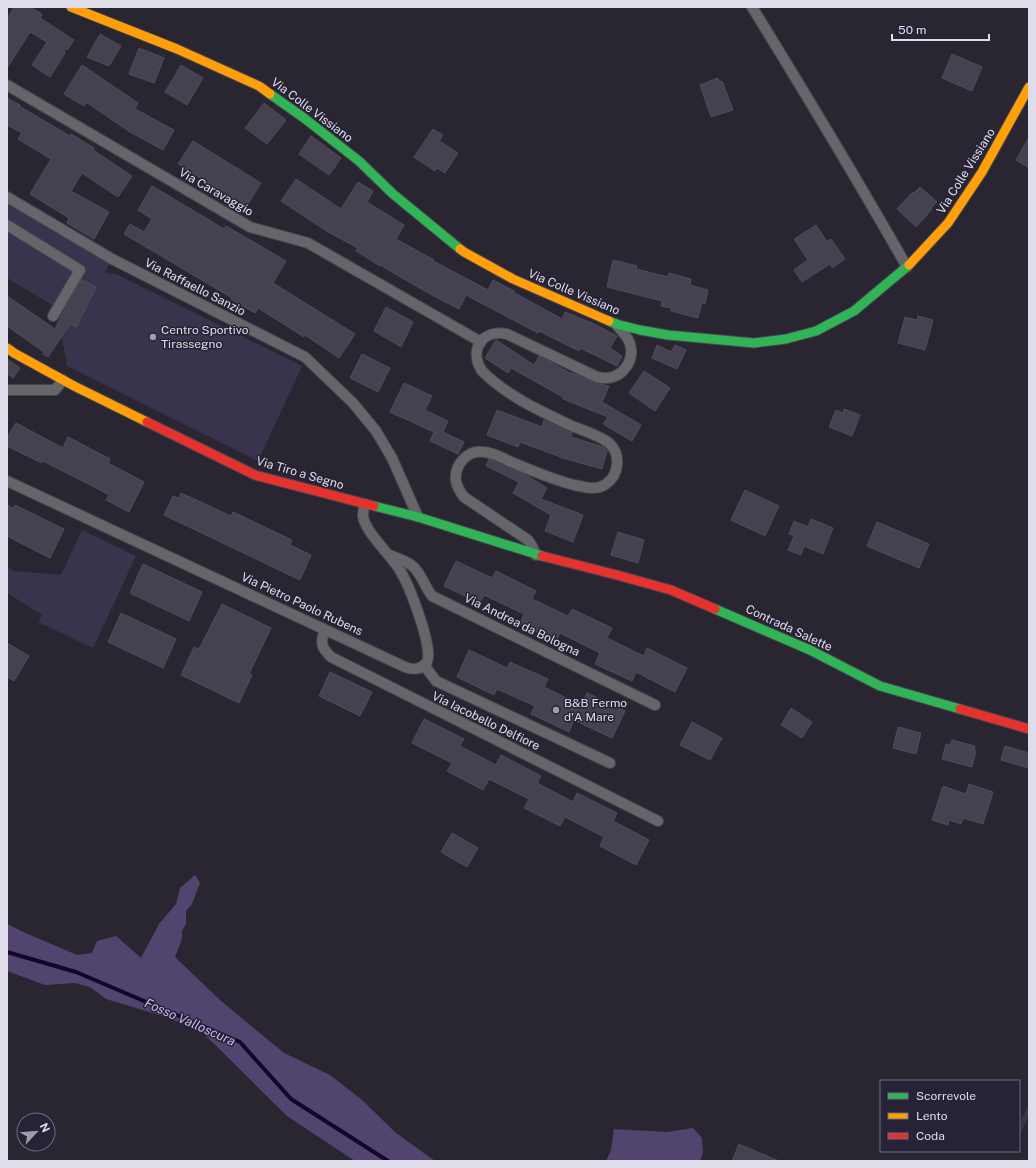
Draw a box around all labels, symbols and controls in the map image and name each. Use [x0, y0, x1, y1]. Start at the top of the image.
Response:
scale bar [892, 16, 989, 42]
text: 50 m [898, 23, 926, 37]
street label: Via Colle Vissiano [269, 75, 356, 145]
street label: Via Colle Vissiano [934, 125, 998, 216]
street label: Via Caravaggio [176, 165, 256, 219]
street label: Via Raffaello Sanzio [142, 256, 248, 319]
street label: Via Colle Vissiano [526, 266, 622, 318]
place label: Centro Sportivo Tirassegno [161, 323, 249, 351]
marker: Centro Sportivo Tirassegno [148, 332, 158, 342]
street label: Via Tiro a Segno [255, 454, 346, 492]
street label: Via Pietro Paolo Rubens [239, 570, 365, 638]
street label: Via Andrea da Bologna [462, 591, 582, 659]
street label: Contrada Salette [743, 602, 835, 654]
street label: Via Iacobello Delfiore [430, 689, 542, 753]
place label: B&B Fermo d'A Mare [564, 696, 627, 724]
marker: B&B Fermo d'A Mare [551, 705, 561, 715]
water label: Fosso Valloscura [142, 995, 238, 1049]
legend [880, 1080, 1020, 1152]
text: Scorrevole [916, 1089, 976, 1103]
text: Lento [916, 1109, 948, 1123]
north arrow [16, 1112, 56, 1152]
text: N [38, 1121, 52, 1134]
text: Coda [916, 1129, 945, 1143]

